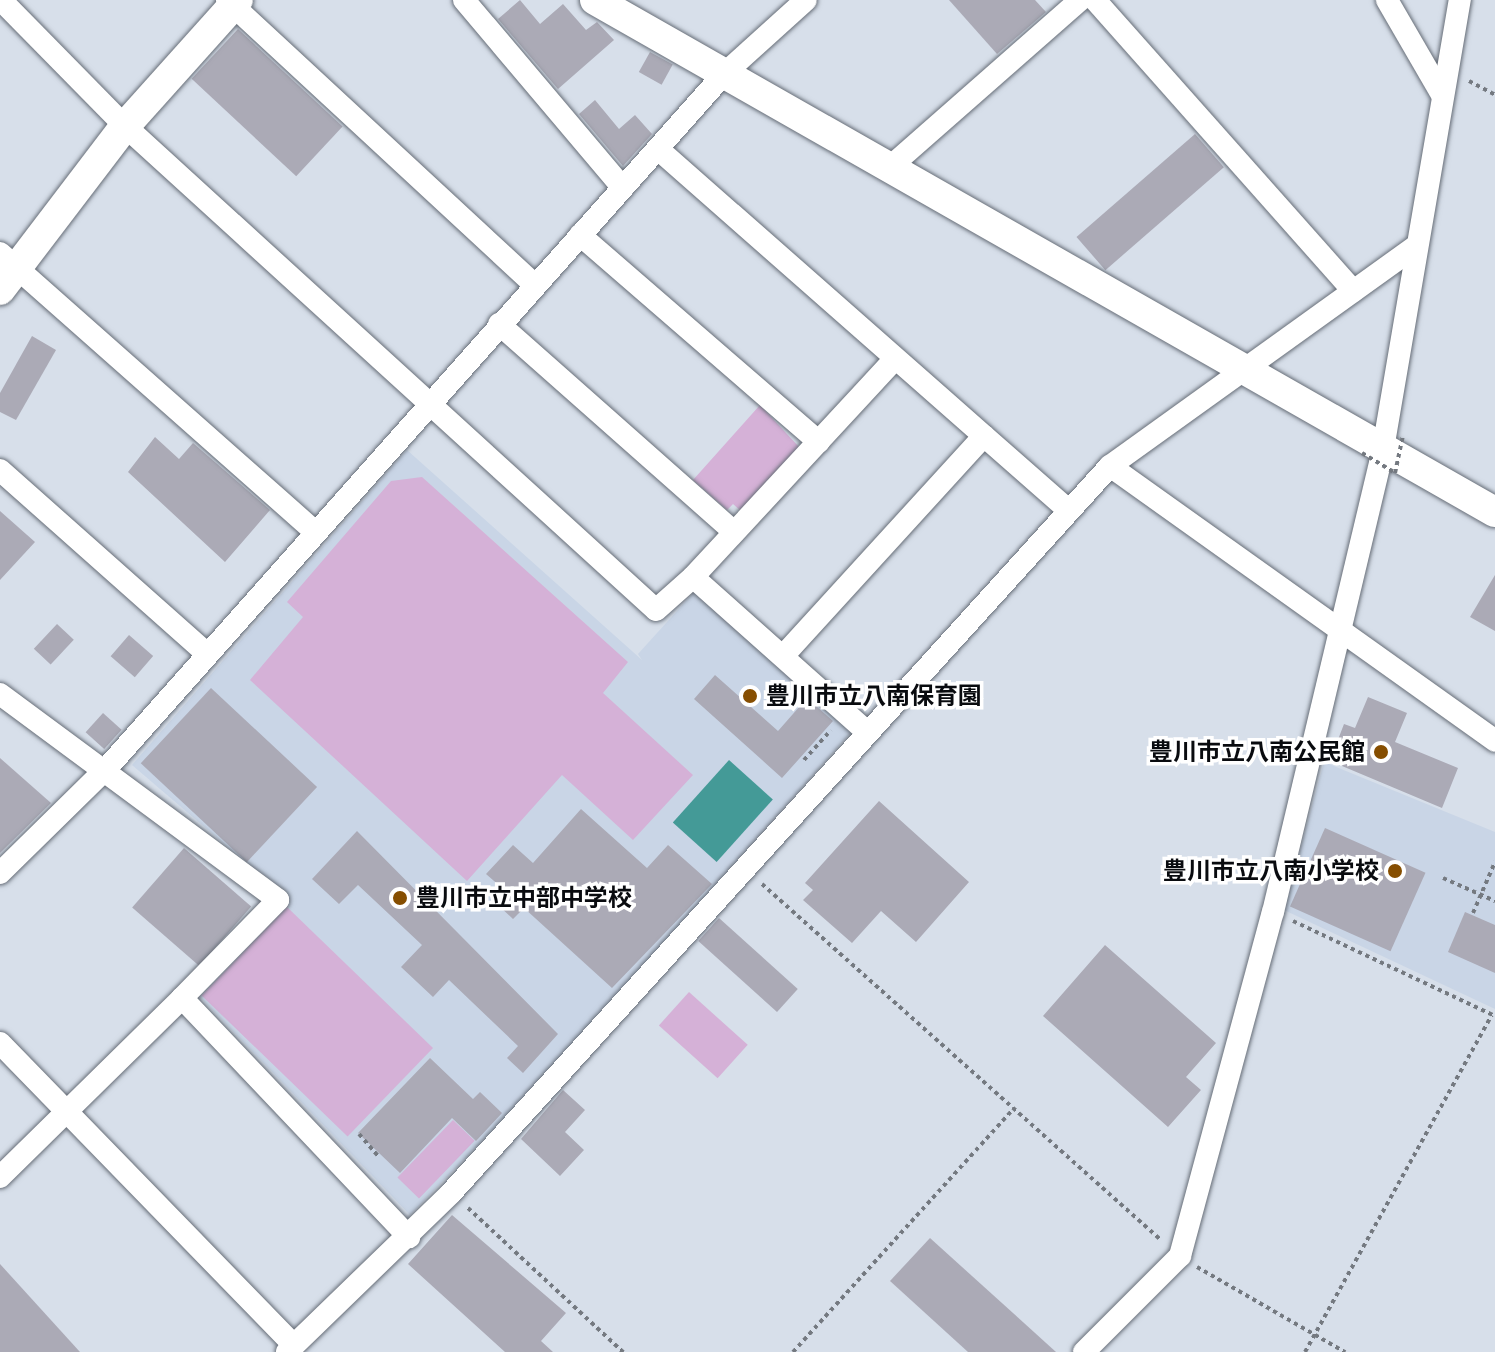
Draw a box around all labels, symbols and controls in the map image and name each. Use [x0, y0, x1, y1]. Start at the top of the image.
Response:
place label: 豊川市立八南保育園 [766, 682, 982, 710]
marker: 豊川市立八南保育園 [741, 687, 759, 705]
place label: 豊川市立八南公民館 [1149, 738, 1365, 766]
marker: 豊川市立八南公民館 [1372, 743, 1390, 761]
place label: 豊川市立八南小学校 [1163, 857, 1379, 885]
marker: 豊川市立八南小学校 [1386, 862, 1404, 880]
place label: 豊川市立中部中学校 [416, 884, 632, 912]
marker: 豊川市立中部中学校 [391, 889, 409, 907]

